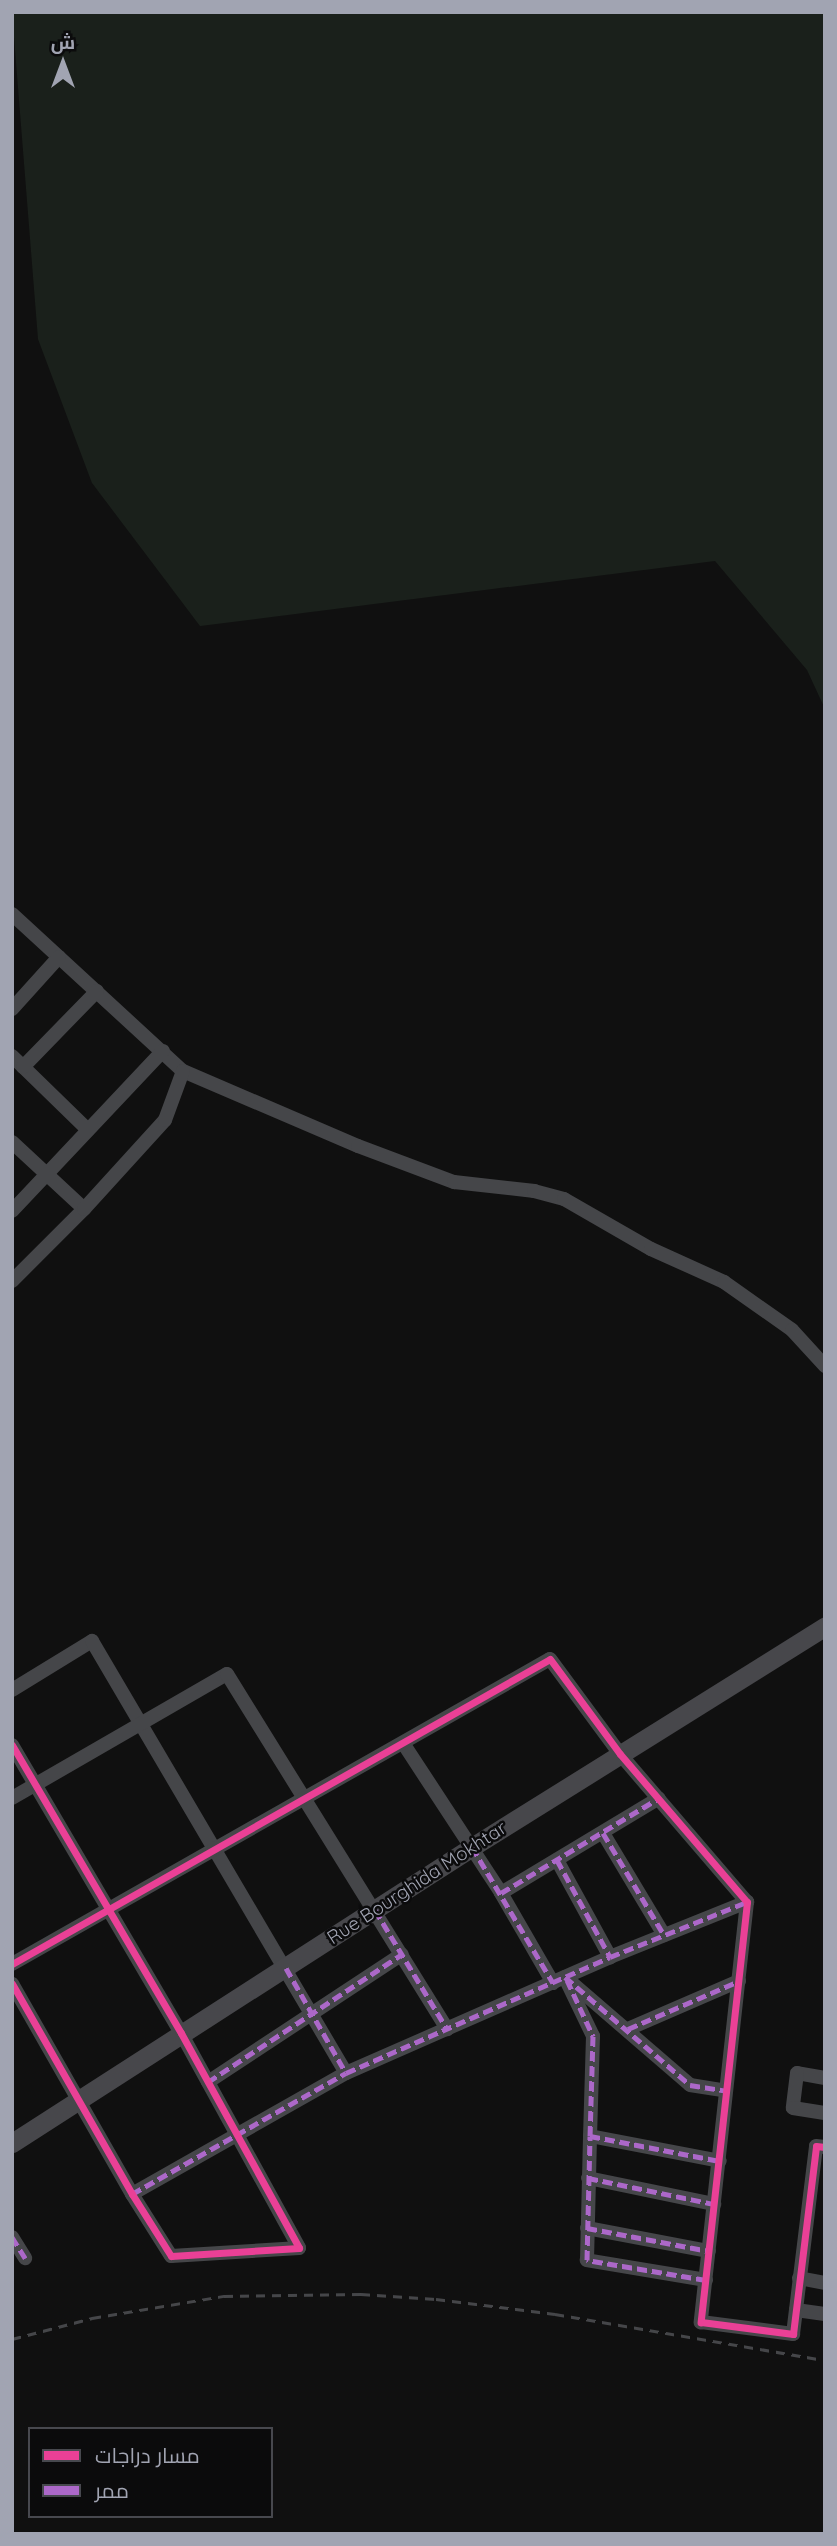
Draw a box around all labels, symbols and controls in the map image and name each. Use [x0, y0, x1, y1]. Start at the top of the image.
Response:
north arrow [28, 28, 98, 98]
text: ش [51, 30, 75, 54]
street label: Rue Bourghida Mokhtar [323, 1816, 511, 1950]
legend [28, 2427, 273, 2518]
text: مسار دراجات [95, 2442, 200, 2468]
text: ممر [95, 2477, 129, 2503]

